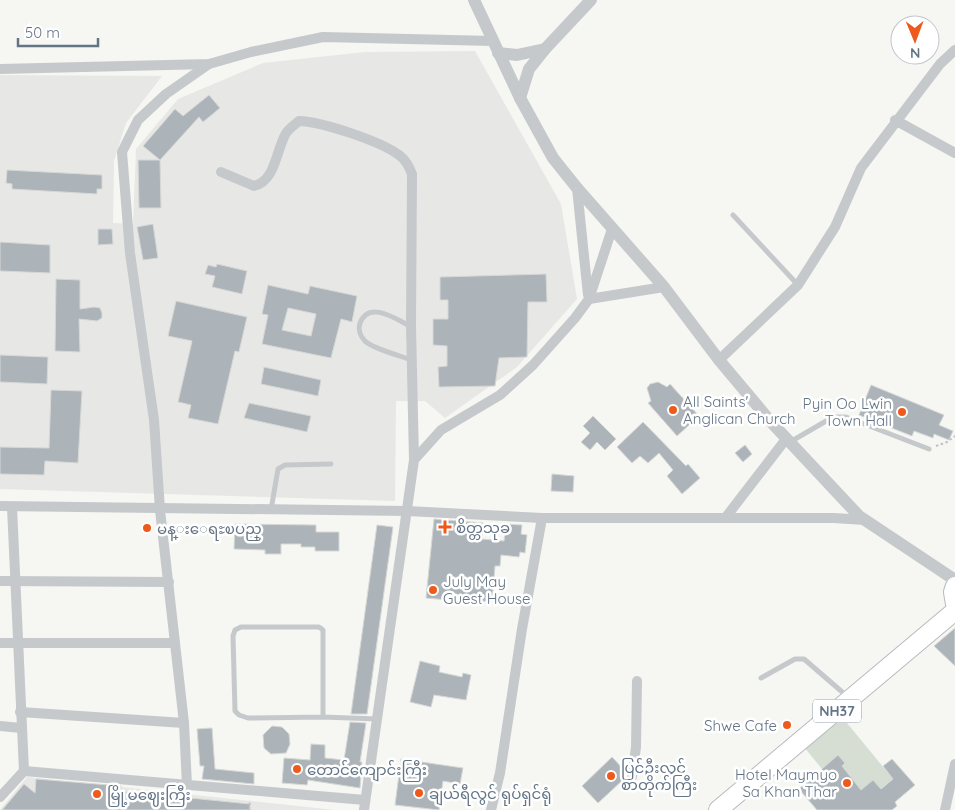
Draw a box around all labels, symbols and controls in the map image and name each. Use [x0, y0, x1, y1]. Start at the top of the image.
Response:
scale bar [18, 15, 98, 47]
north arrow [890, 15, 940, 65]
text: 50 m [25, 23, 60, 42]
text: N [910, 44, 921, 62]
place label: All Saints' Anglican Church [683, 392, 796, 428]
place label: Pyin Oo Lwin Town Hall [803, 394, 892, 430]
marker: All Saints' Anglican Church [667, 404, 679, 416]
marker: Pyin Oo Lwin Town Hall [896, 406, 908, 418]
place label: စိတ္တသုခ [456, 518, 510, 540]
place label: မန္းေရႊၿပည္ [157, 519, 262, 541]
marker: စိတ္တသုခ [438, 520, 452, 534]
marker: မန္းေရႊၿပည္ [141, 522, 153, 534]
place label: July May Guest House [443, 572, 531, 608]
marker: July May Guest House [427, 584, 439, 596]
road number: NH37 [813, 699, 861, 722]
place label: Shwe Cafe [704, 716, 777, 735]
marker: Shwe Cafe [781, 719, 793, 731]
place label: ပြင်ဦးလွင် စာတိုက်ကြီး [621, 758, 697, 797]
place label: တောင်ကျောင်းကြီး [307, 760, 427, 782]
marker: တောင်ကျောင်းကြီး [291, 763, 303, 775]
place label: Hotel Maymyo Sa Khan Thar [735, 765, 837, 801]
marker: ပြင်ဦးလွင် စာတိုက်ကြီး [605, 770, 617, 782]
marker: Hotel Maymyo Sa Khan Thar [841, 777, 853, 789]
place label: ချယ်ရီလွင် ရုပ်ရှင်ရုံ [429, 784, 551, 806]
place label: မြို့မဈေးကြီး [107, 785, 191, 807]
marker: ချယ်ရီလွင် ရုပ်ရှင်ရုံ [413, 787, 425, 799]
marker: မြို့မဈေးကြီး [91, 788, 103, 800]

